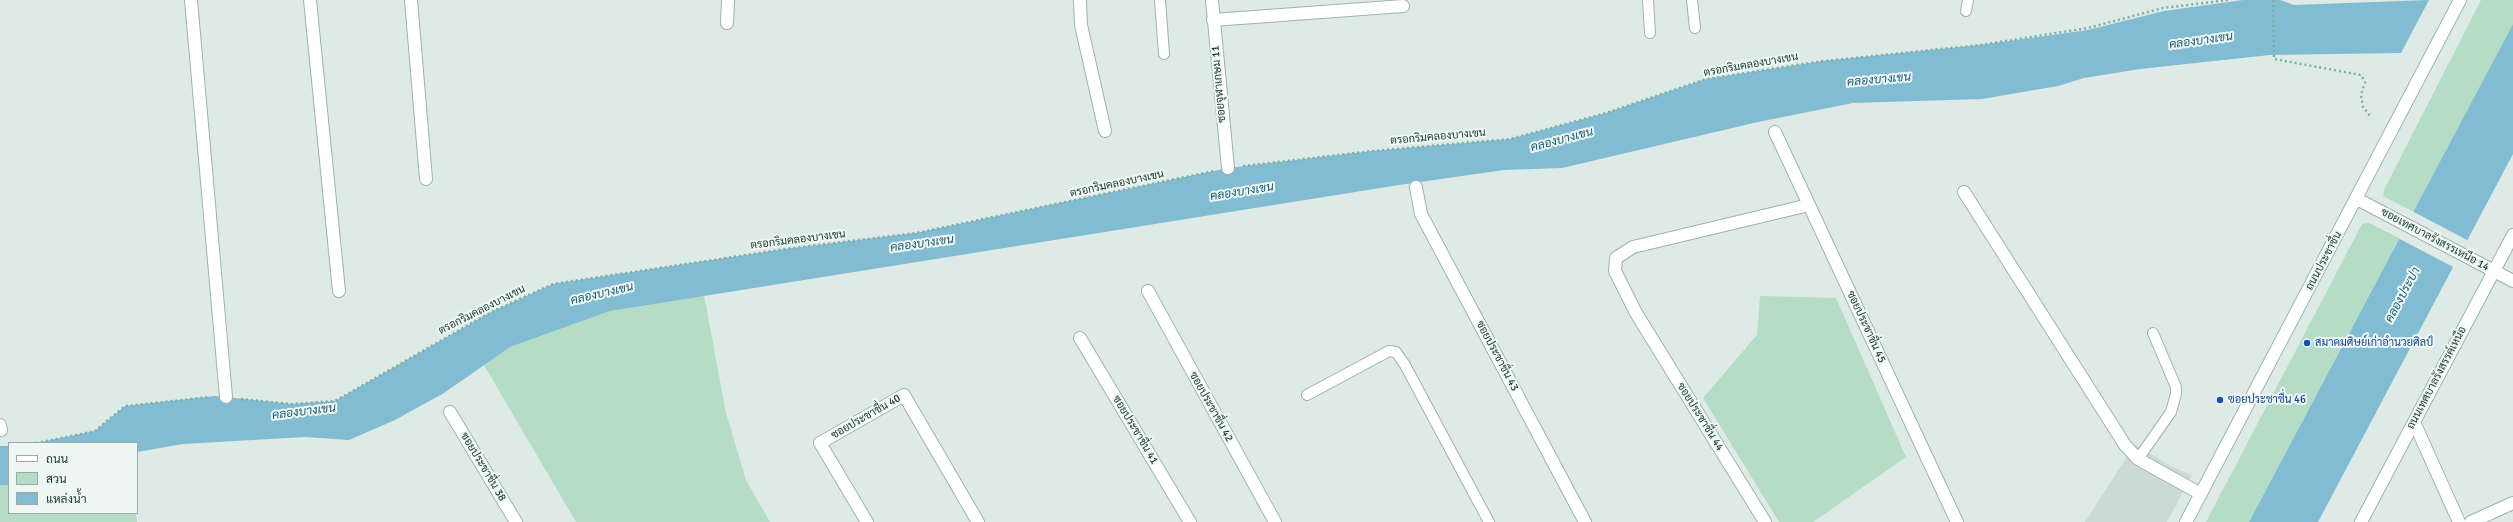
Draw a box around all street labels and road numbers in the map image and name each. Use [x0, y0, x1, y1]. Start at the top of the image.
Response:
street label: ซอยจุฬาเกษม 11 [1209, 45, 1229, 123]
street label: ตรอกริมคลองบางเขน [1703, 50, 1799, 80]
street label: ตรอกริมคลองบางเขน [1390, 126, 1486, 148]
street label: ตรอกริมคลองบางเขน [1069, 168, 1165, 200]
street label: ซอยเทศบาลรังสรรเหนือ 14 [2378, 206, 2492, 274]
street label: ตรอกริมคลองบางเขน [750, 228, 846, 252]
street label: ถนนประชาชื่น [2303, 229, 2345, 293]
street label: ตรอกริมคลองบางเขน [436, 282, 528, 338]
street label: ซอยประชาชื่น 45 [1844, 289, 1888, 365]
street label: ซอยประชาชื่น 43 [1473, 319, 1521, 393]
street label: ถนนเทศบาลรังสรรค์เหนือ [2404, 324, 2470, 432]
street label: ซอยประชาชื่น 42 [1186, 370, 1236, 444]
street label: ซอยประชาชื่น 44 [1674, 380, 1726, 454]
street label: ซอยประชาชื่น 40 [829, 392, 903, 442]
street label: ซอยประชาชื่น 41 [1109, 393, 1161, 467]
street label: ซอยประชาชื่น 38 [457, 430, 509, 504]

